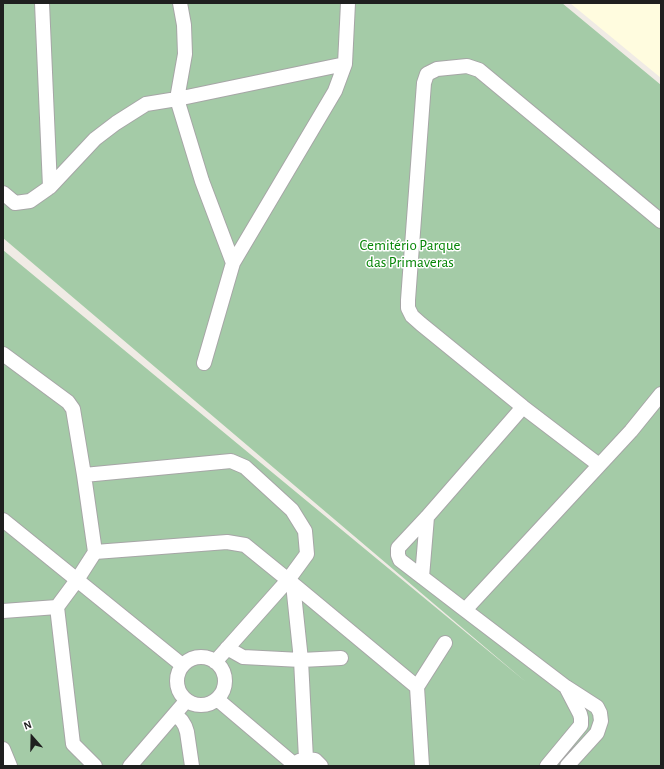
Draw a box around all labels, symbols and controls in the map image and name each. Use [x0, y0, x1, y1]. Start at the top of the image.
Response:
park label: Cemitério Parque das Primaveras [359, 236, 461, 271]
north arrow [12, 717, 52, 757]
text: N [22, 719, 33, 732]

